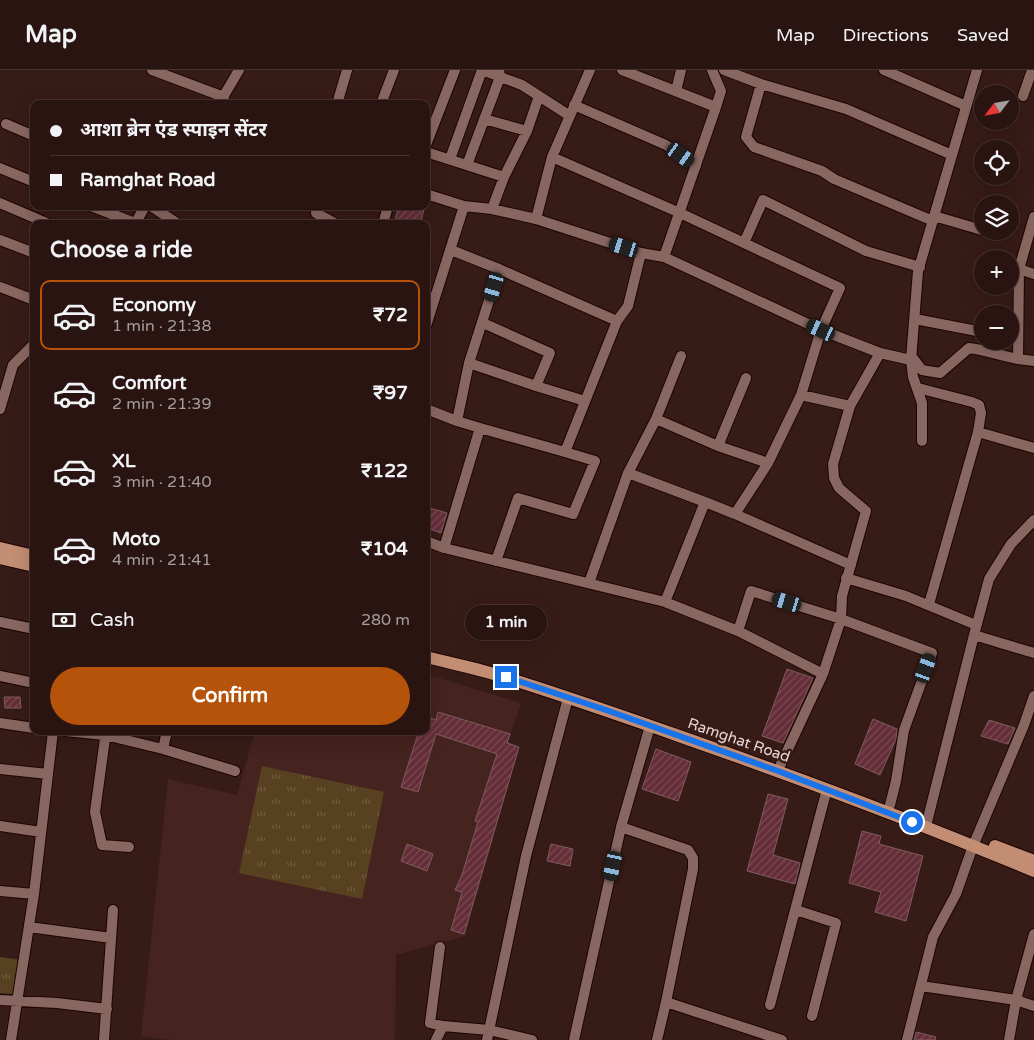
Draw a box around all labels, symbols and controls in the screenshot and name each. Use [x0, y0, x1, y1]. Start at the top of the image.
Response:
text: Map [25, 20, 77, 49]
text: Map [776, 24, 815, 46]
text: Directions [843, 24, 929, 46]
text: Saved [957, 24, 1009, 46]
north arrow [974, 85, 1019, 130]
map controls [974, 85, 1019, 350]
text: आशा ब्रेन एंड स्पाइन सेंटर [80, 119, 267, 141]
car [664, 140, 697, 170]
button: locate [974, 140, 1019, 185]
text: Ramghat Road [80, 169, 216, 191]
button: layers [974, 195, 1019, 240]
car [607, 235, 640, 259]
text: Choose a ride [50, 237, 193, 263]
button: + [974, 250, 1019, 295]
car [482, 270, 505, 304]
icon: car [52, 293, 97, 338]
text: Economy [112, 294, 196, 316]
text: ₹72 [373, 304, 408, 326]
button: − [974, 305, 1019, 350]
text: 1 min · 21:38 [112, 316, 211, 336]
car [804, 317, 837, 343]
icon: car [52, 371, 97, 416]
text: Comfort [112, 372, 186, 394]
text: ₹97 [373, 382, 408, 404]
text: 2 min · 21:39 [112, 394, 211, 414]
icon: car [52, 449, 97, 494]
text: XL [112, 450, 136, 472]
text: ₹122 [361, 460, 408, 482]
text: 3 min · 21:40 [112, 472, 211, 492]
icon: car [52, 527, 97, 572]
text: Moto [112, 528, 160, 550]
text: ₹104 [361, 538, 408, 560]
text: 4 min · 21:41 [112, 550, 211, 570]
car [770, 590, 803, 614]
callout: 1 min [465, 604, 547, 640]
icon: cash [50, 606, 78, 634]
text: Cash [90, 609, 135, 631]
text: 280 m [361, 610, 410, 630]
text: 1 min [485, 612, 527, 632]
car [913, 651, 938, 685]
route end [495, 666, 517, 688]
button: Confirm [50, 667, 410, 725]
street label: Ramghat Road [685, 714, 793, 766]
route start [901, 811, 923, 833]
car [602, 850, 623, 882]

